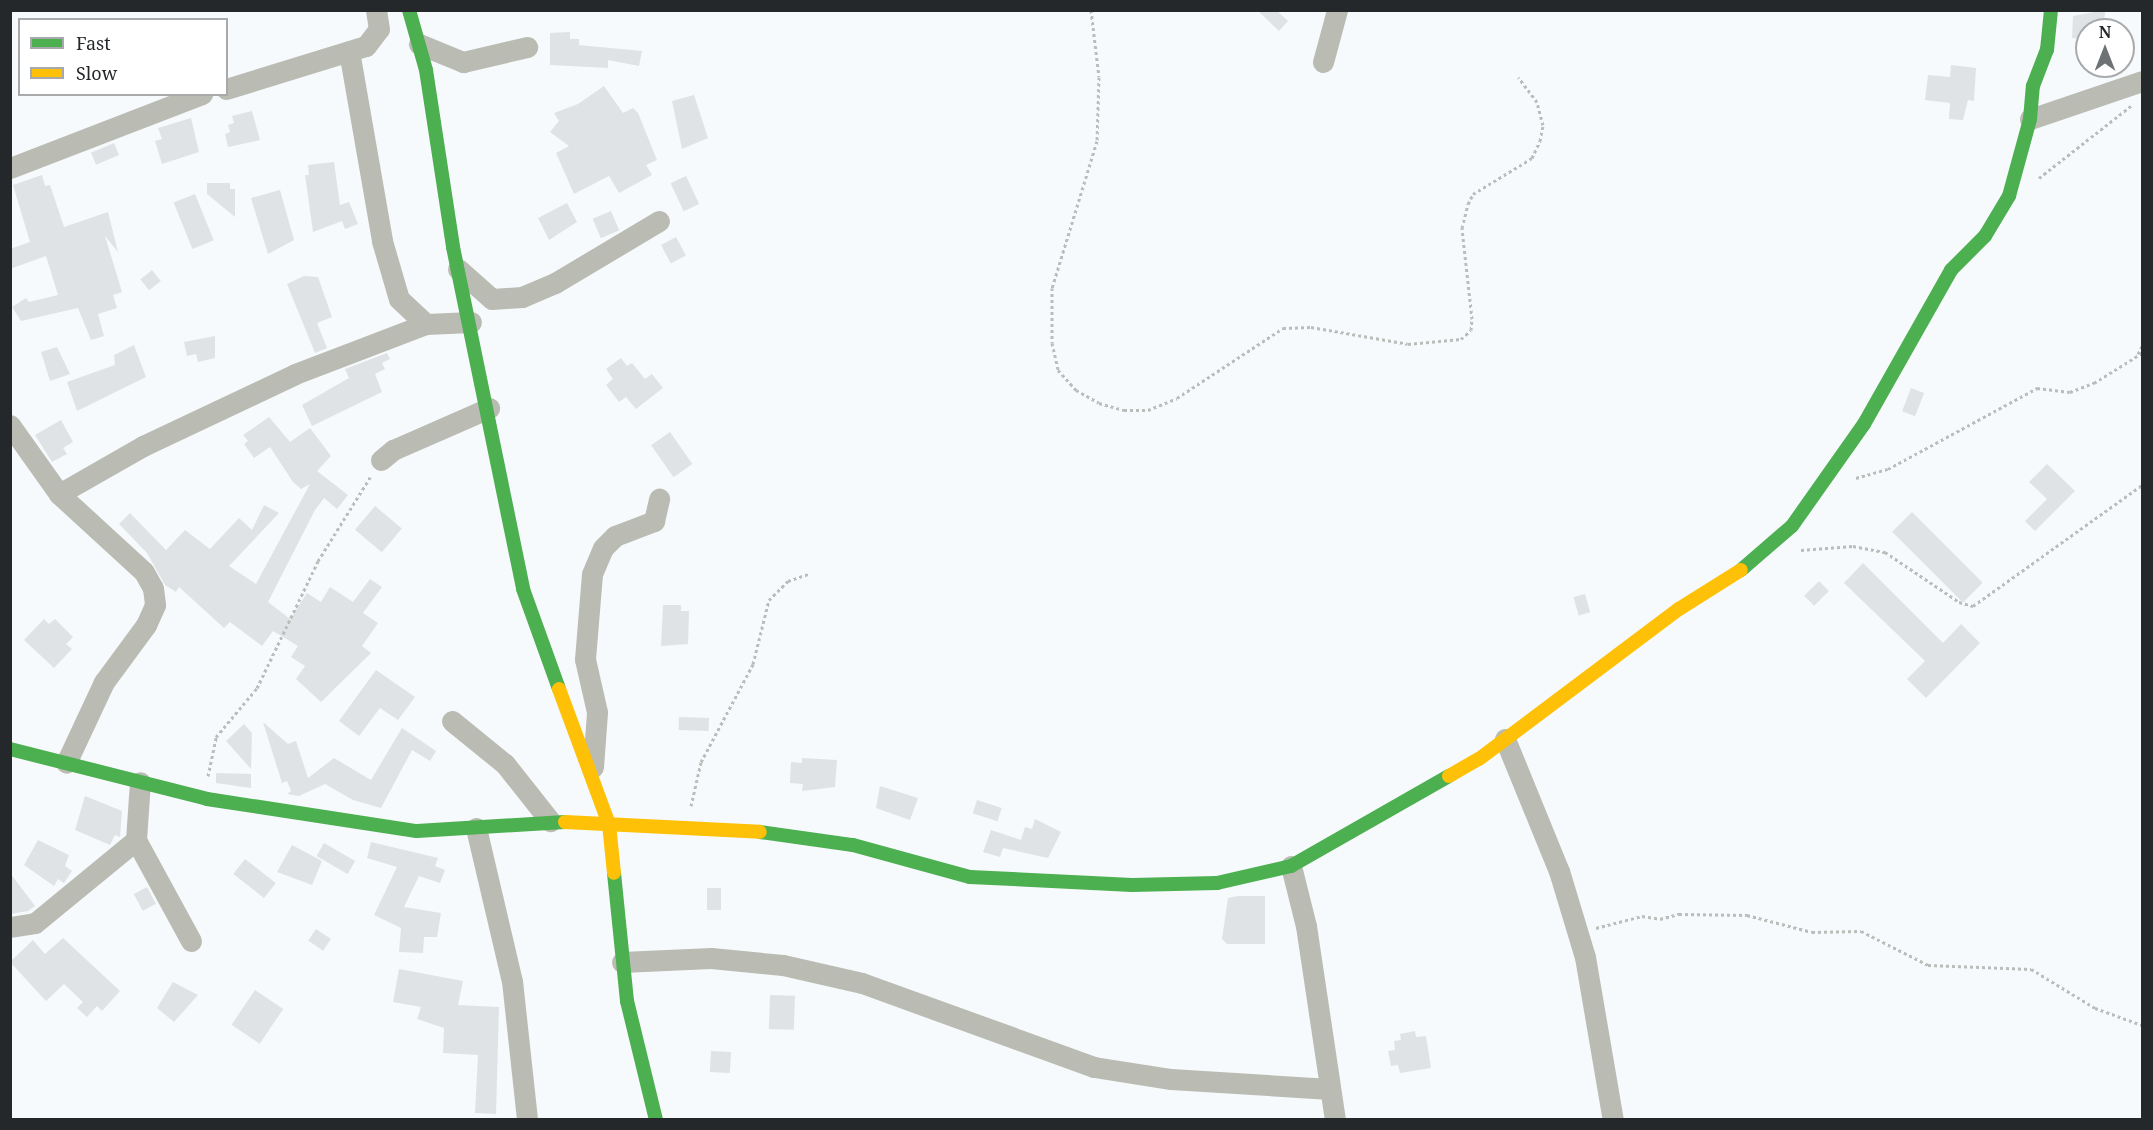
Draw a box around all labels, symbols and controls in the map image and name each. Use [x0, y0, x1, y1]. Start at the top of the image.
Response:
legend [18, 18, 228, 96]
north arrow [2075, 18, 2135, 78]
text: N [2099, 21, 2111, 43]
text: Fast [76, 31, 111, 55]
text: Slow [76, 61, 117, 85]

